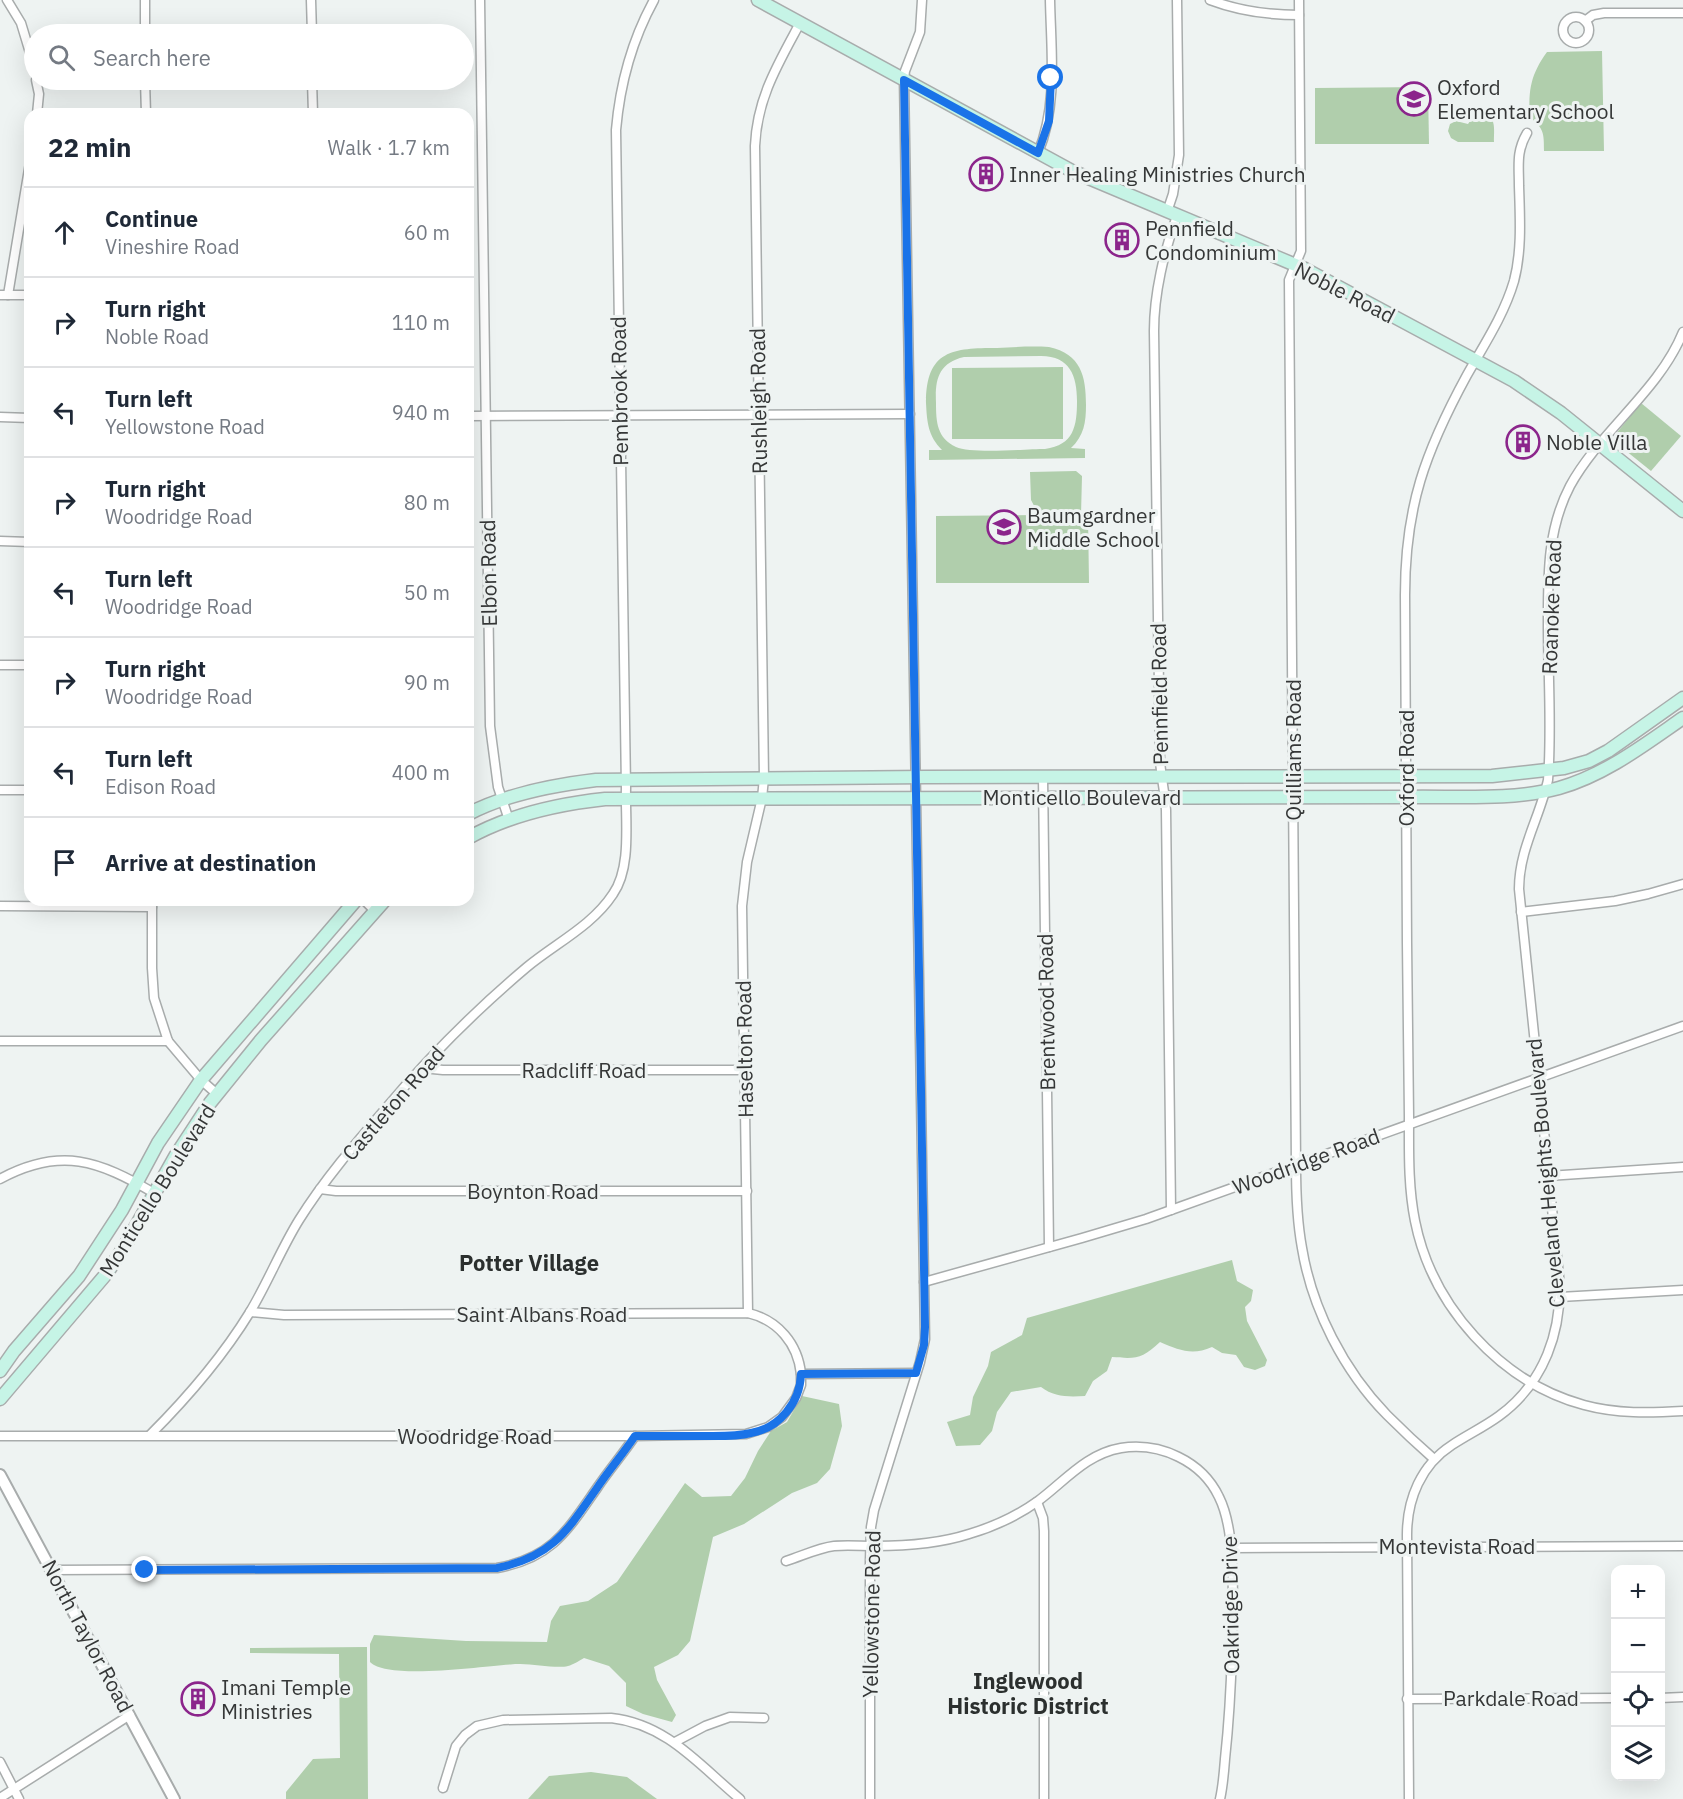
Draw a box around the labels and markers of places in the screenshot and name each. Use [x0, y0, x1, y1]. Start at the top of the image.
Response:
place label: Oxford Elementary School [1437, 73, 1614, 125]
school or university icon: Oxford Elementary School [1396, 81, 1432, 117]
building icon: Inner Healing Ministries Church [968, 156, 1004, 192]
place label: Inner Healing Ministries Church [1009, 160, 1306, 188]
place label: Pennfield Condominium [1145, 214, 1277, 266]
building icon: Pennfield Condominium [1104, 222, 1140, 258]
building icon: Noble Villa [1505, 424, 1541, 460]
place label: Noble Villa [1546, 428, 1648, 456]
place label: Baumgardner Middle School [1027, 501, 1160, 553]
school or university icon: Baumgardner Middle School [986, 509, 1022, 545]
place label: Imani Temple Ministries [221, 1673, 351, 1725]
building icon: Imani Temple Ministries [180, 1681, 216, 1717]

